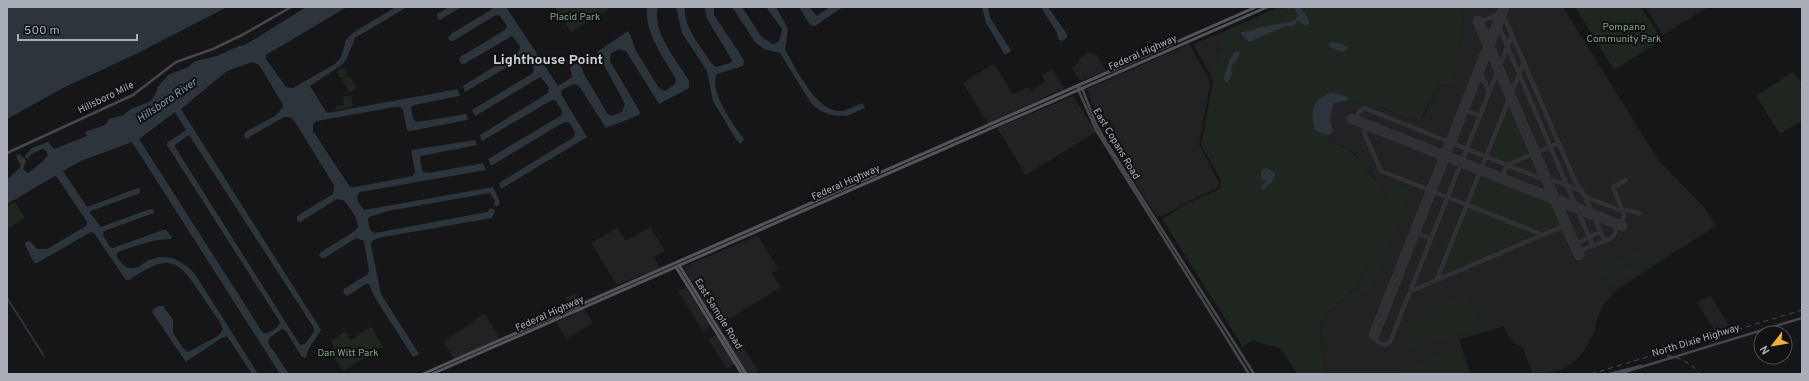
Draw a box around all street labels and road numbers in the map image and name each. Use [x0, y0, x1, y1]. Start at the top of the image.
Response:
street label: Federal Highway [1107, 32, 1179, 74]
street label: Hillsboro Mile [76, 79, 136, 117]
street label: East Copans Road [1090, 106, 1142, 182]
street label: Federal Highway [810, 162, 882, 204]
street label: East Sample Road [691, 276, 745, 352]
street label: Federal Highway [514, 293, 586, 335]
street label: North Dixie Highway [1650, 321, 1742, 361]

